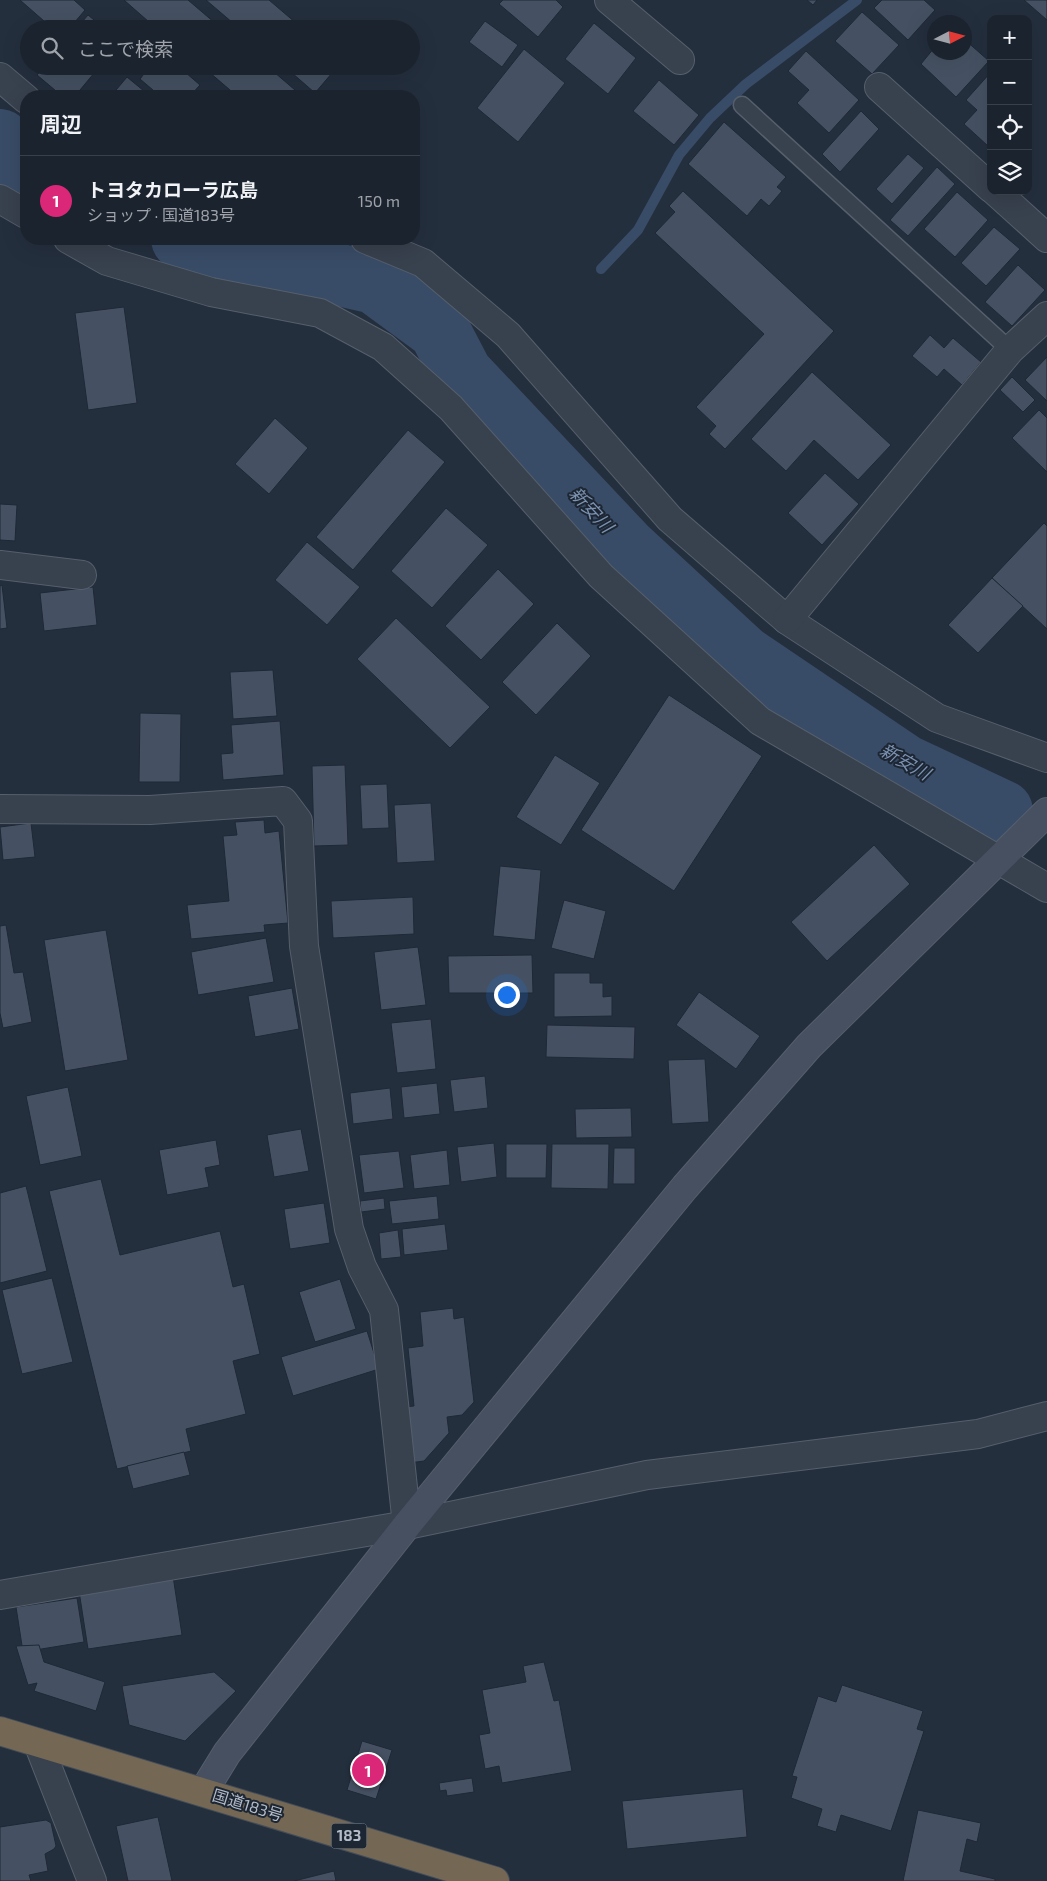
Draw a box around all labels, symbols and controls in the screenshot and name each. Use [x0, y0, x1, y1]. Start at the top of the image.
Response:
north arrow [927, 15, 972, 60]
map controls [987, 15, 1032, 195]
button: + [987, 15, 1032, 60]
search box [20, 20, 420, 75]
icon: search [38, 34, 66, 62]
text: ここで検索 [78, 37, 173, 60]
button: − [987, 60, 1032, 105]
button: locate [987, 105, 1032, 150]
text: 周辺 [40, 111, 82, 136]
button: layers [987, 150, 1032, 195]
text: トヨタカローラ広島 [87, 178, 258, 201]
text: 1 [53, 191, 59, 210]
text: 150 m [358, 191, 400, 210]
text: ショップ · 国道183号 [87, 205, 235, 224]
water label: 新安川 [565, 482, 620, 538]
water label: 新安川 [877, 738, 936, 785]
your location [494, 982, 520, 1008]
pin: 1 [352, 1751, 384, 1789]
street label: 国道183号 [210, 1785, 286, 1824]
road number: 183 [332, 1824, 366, 1848]

